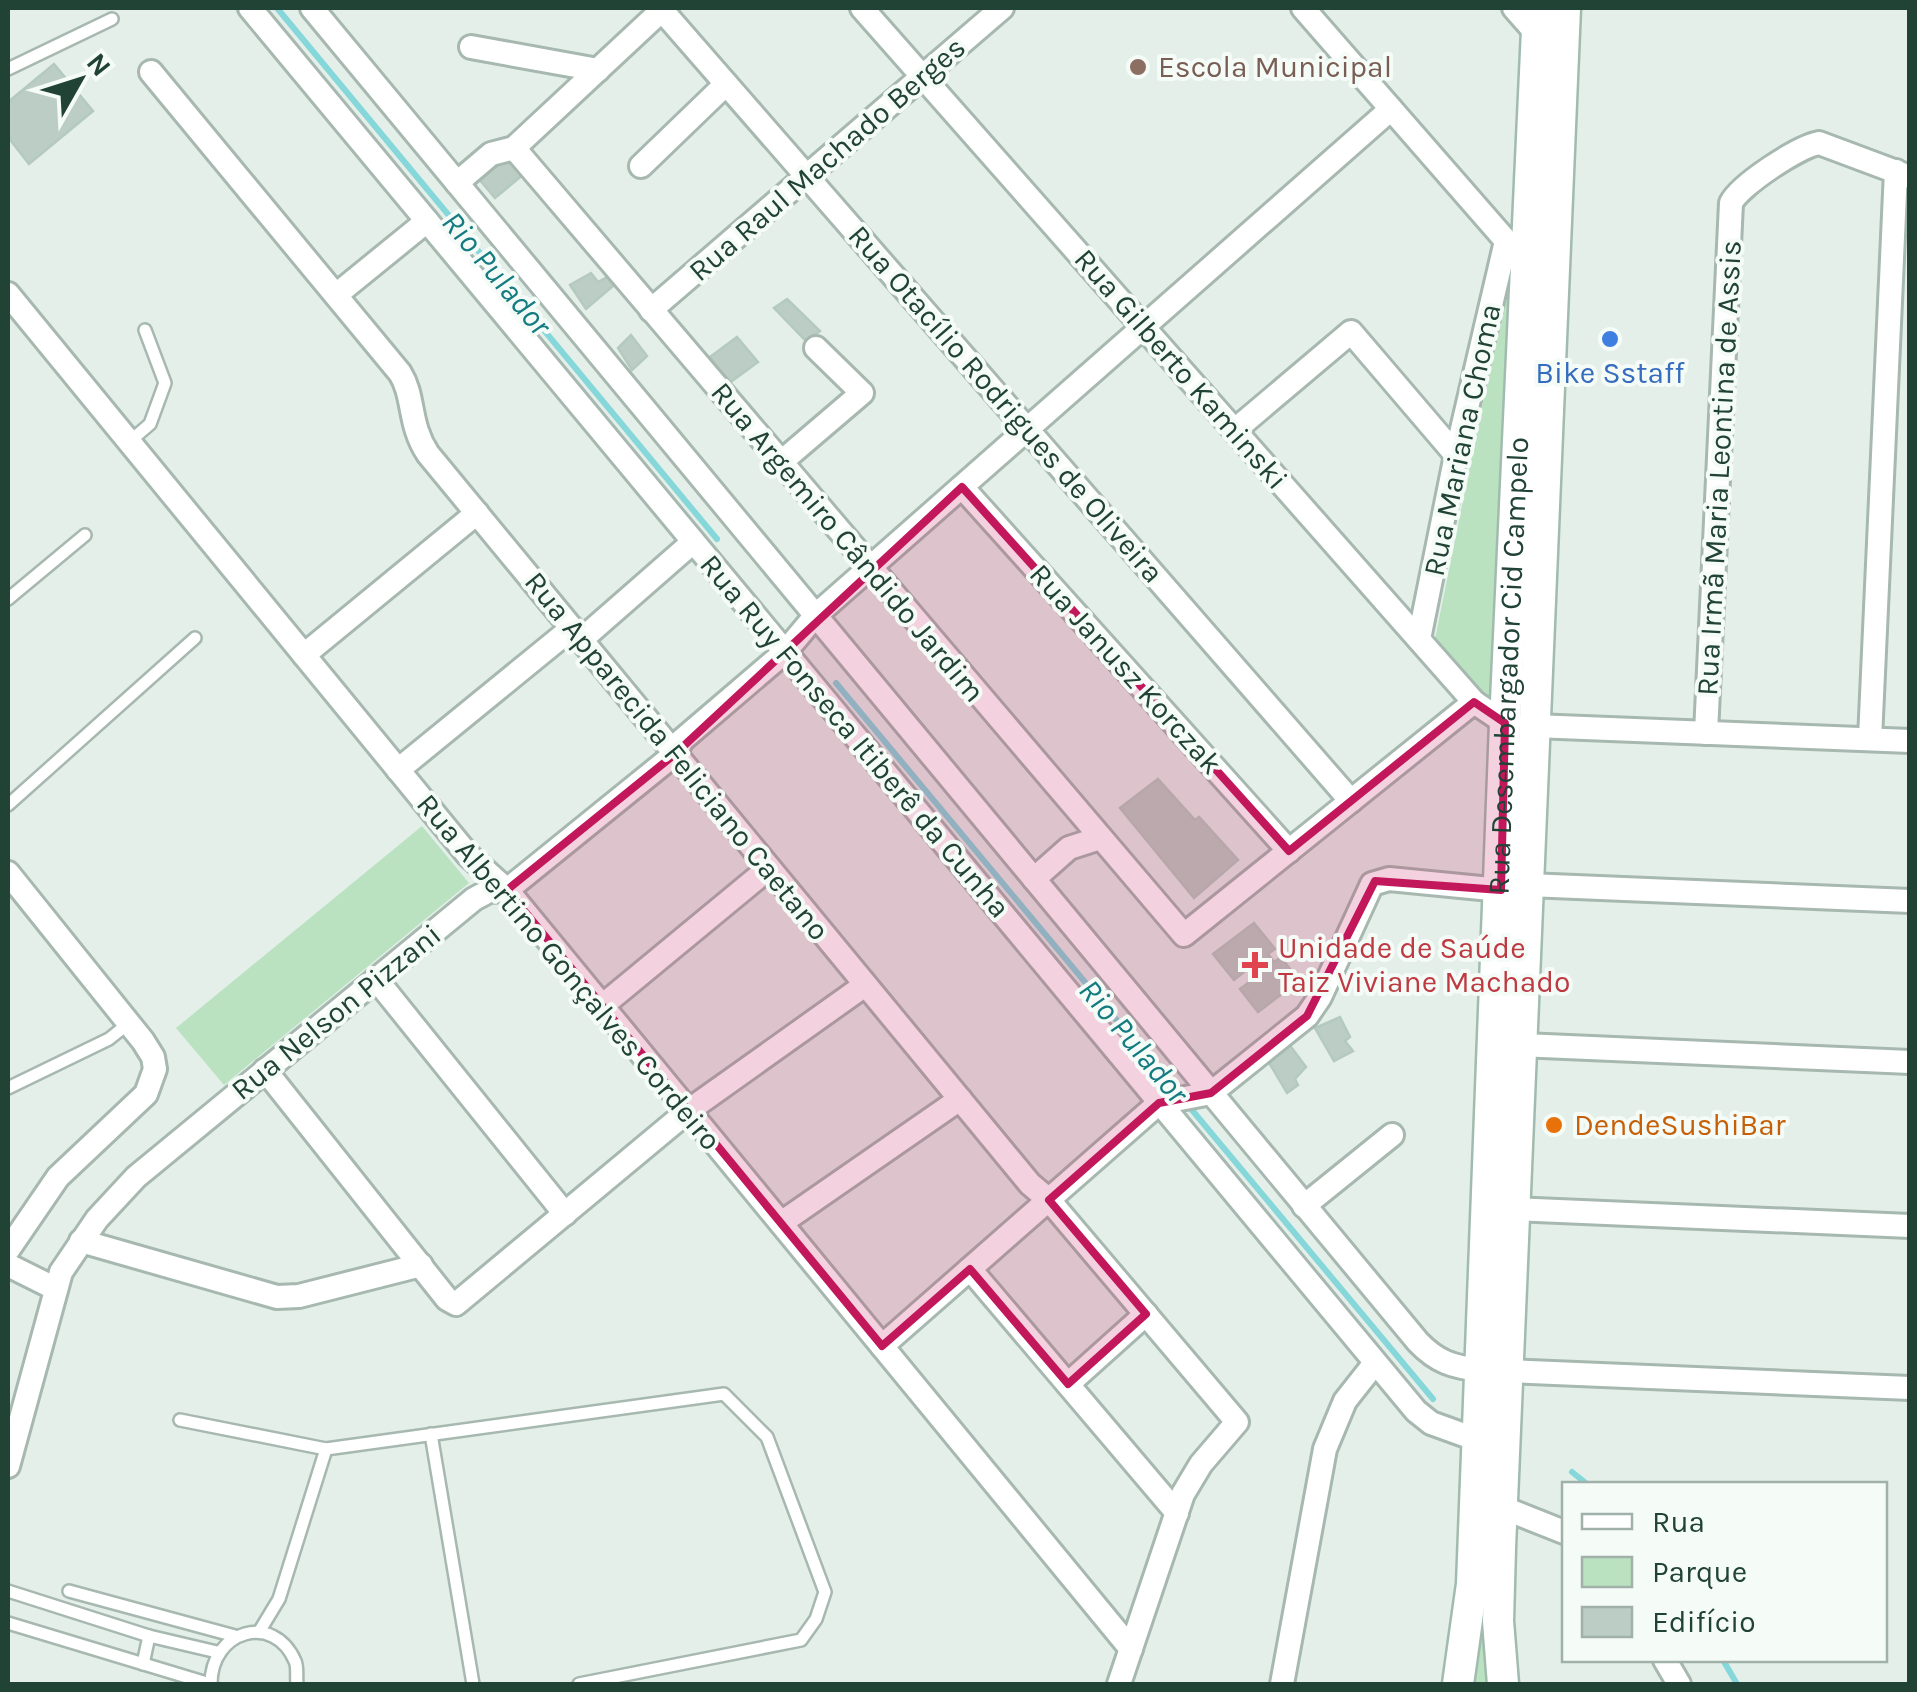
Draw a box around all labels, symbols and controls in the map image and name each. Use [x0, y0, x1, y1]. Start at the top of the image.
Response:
street label: Rua Raul Machado Berges [681, 29, 973, 289]
north arrow [30, 30, 130, 130]
text: N [80, 46, 118, 83]
place label: Escola Municipal [1158, 49, 1392, 85]
marker: Escola Municipal [1127, 56, 1149, 78]
water label: Rio Pulador [434, 204, 560, 344]
street label: Rua Otacílio Rodrigues de Oliveira [841, 218, 1171, 590]
street label: Rua Irmã Maria Leontina de Assis [1689, 239, 1749, 697]
street label: Rua Gilberto Kaminski [1067, 241, 1295, 497]
street label: Rua Mariana Choma [1416, 300, 1508, 580]
marker: Bike Sstaff [1599, 328, 1621, 350]
place label: Bike Sstaff [1535, 355, 1685, 391]
street label: Rua Argemiro Cândido Jardim [703, 375, 993, 709]
street label: Rua Desembargador Cid Campelo [1480, 436, 1536, 895]
street label: Rua Ruy Fonseca Itiberê da Cunha [692, 547, 1018, 925]
street label: Rua Janusz Korczak [1022, 556, 1230, 782]
street label: Rua Apparecida Feliciano Caetano [517, 564, 837, 948]
street label: Rua Albertino Gonçalves Cordeiro [409, 786, 729, 1158]
street label: Rua Nelson Pizzani [224, 916, 448, 1108]
place label: Unidade de Saúde Taiz Viviane Machado [1278, 930, 1570, 1000]
marker: Unidade de Saúde Taiz Viviane Machado [1242, 952, 1268, 978]
water label: Rio Pulador [1071, 972, 1197, 1112]
place label: DendeSushiBar [1574, 1107, 1786, 1143]
marker: DendeSushiBar [1543, 1114, 1565, 1136]
legend [1562, 1482, 1887, 1662]
text: Rua [1652, 1504, 1705, 1540]
text: Parque [1652, 1554, 1747, 1590]
text: Edifício [1652, 1604, 1756, 1640]

